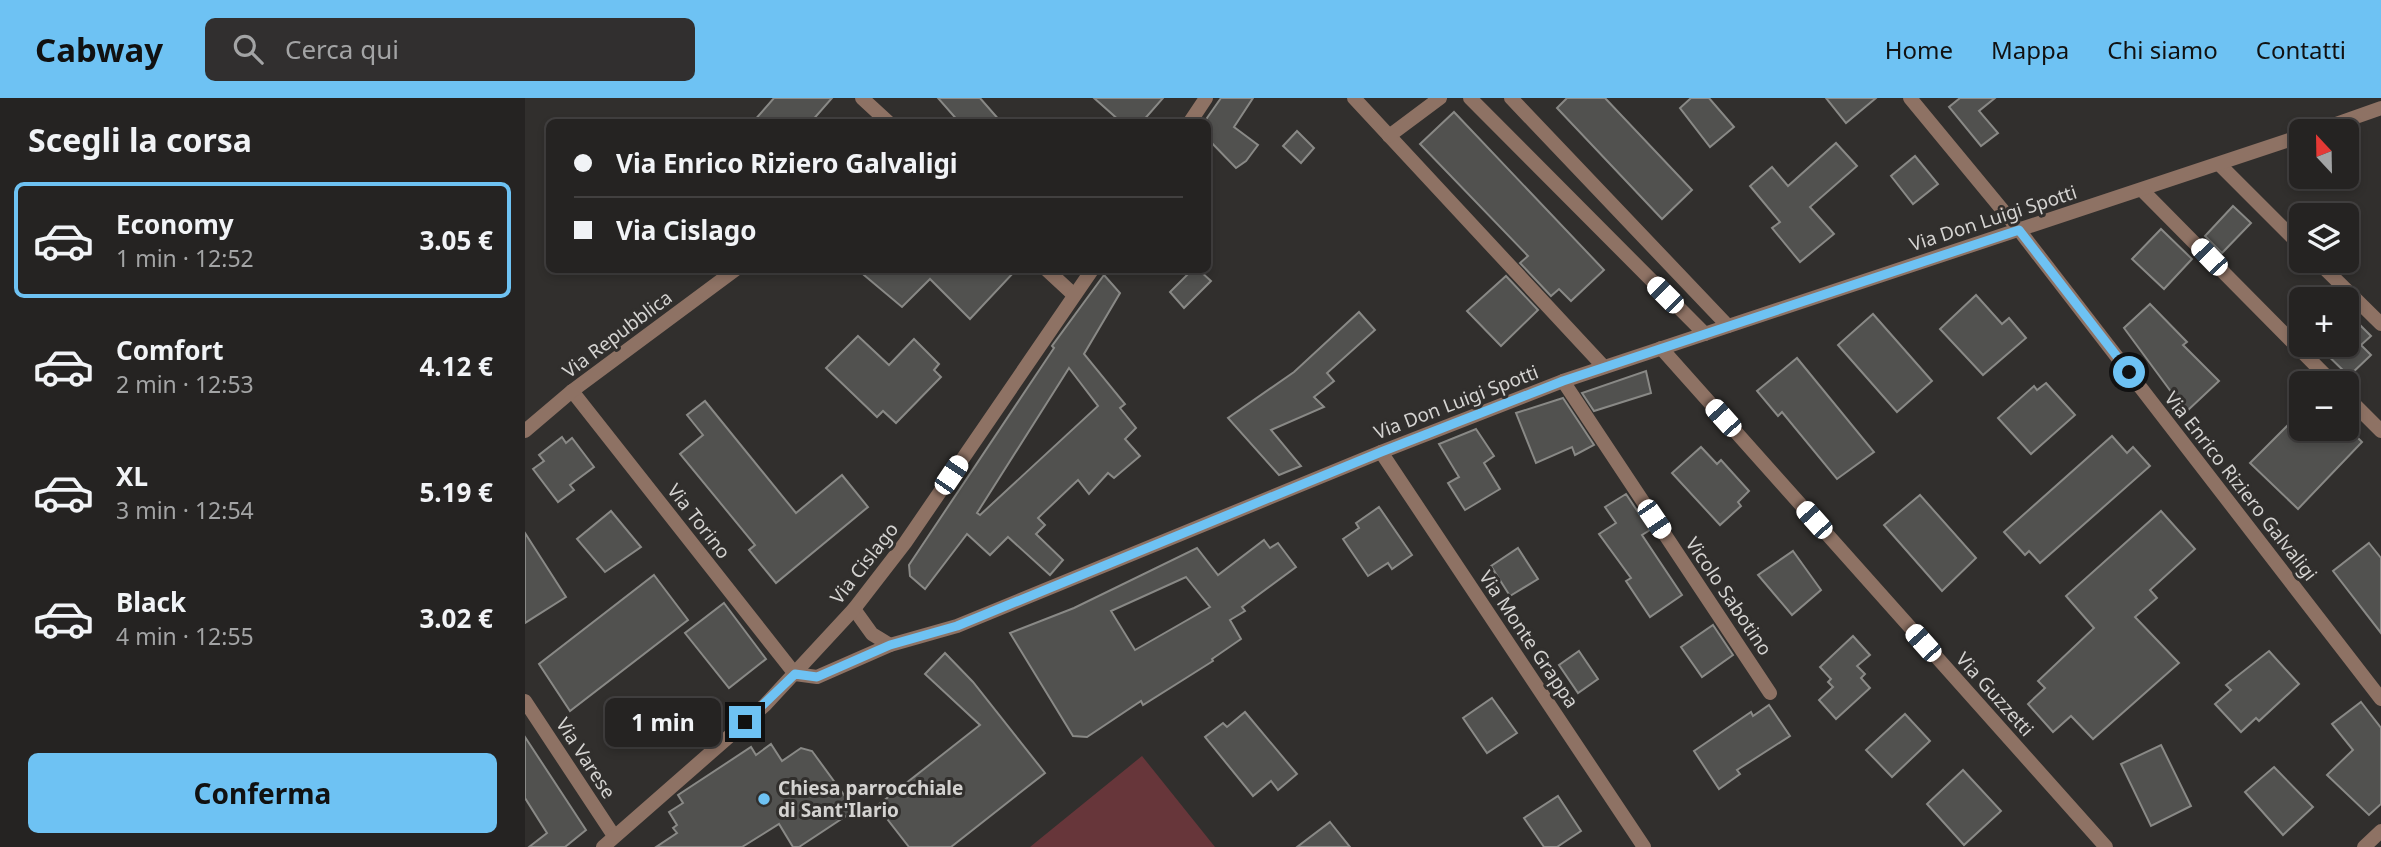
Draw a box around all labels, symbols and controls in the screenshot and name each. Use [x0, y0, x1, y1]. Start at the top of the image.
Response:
search box [205, 18, 695, 81]
text: Cabway [35, 27, 163, 72]
icon: search [229, 30, 267, 68]
text: Cerca qui [285, 31, 399, 67]
text: Home [1885, 33, 1953, 66]
text: Mappa [1991, 33, 2069, 66]
text: Chi siamo [2107, 33, 2218, 66]
text: Contatti [2256, 33, 2346, 66]
text: Scegli la corsa [28, 118, 252, 161]
north arrow [2289, 119, 2359, 189]
map controls [2289, 119, 2359, 441]
text: Via Enrico Riziero Galvaligi [616, 145, 958, 181]
street label: Via Don Luigi Spotti [1906, 179, 2080, 257]
button: layers [2289, 203, 2359, 273]
text: Economy [116, 206, 234, 242]
icon: car [32, 209, 95, 272]
text: Via Cislago [616, 212, 757, 248]
text: 3.05 € [419, 222, 493, 258]
car [2187, 235, 2232, 279]
text: 1 min · 12:52 [116, 242, 254, 274]
car [1643, 273, 1688, 317]
street label: Via Repubblica [557, 284, 677, 384]
button: + [2289, 287, 2359, 357]
text: Comfort [116, 332, 224, 368]
icon: car [32, 335, 95, 398]
text: 4.12 € [419, 348, 493, 384]
route start [2113, 356, 2145, 388]
street label: Via Don Luigi Spotti [1370, 359, 1542, 445]
text: 2 min · 12:53 [116, 368, 254, 400]
button: − [2289, 371, 2359, 441]
street label: Via Enrico Riziero Galvaligi [2159, 386, 2323, 586]
car [1702, 395, 1745, 441]
car [931, 452, 972, 498]
text: XL [116, 458, 148, 494]
icon: car [32, 461, 95, 524]
text: 5.19 € [419, 474, 493, 510]
street label: Via Torino [661, 478, 737, 564]
text: 3 min · 12:54 [116, 494, 254, 526]
car [1634, 496, 1675, 542]
car [1793, 497, 1836, 543]
street label: Via Cislago [824, 517, 904, 609]
street label: Vicolo Sabotino [1680, 532, 1778, 660]
street label: Via Monte Grappa [1473, 565, 1585, 713]
text: Black [116, 584, 186, 620]
icon: car [32, 587, 95, 650]
text: 3.02 € [419, 600, 493, 636]
text: 4 min · 12:55 [116, 620, 254, 652]
car [1902, 620, 1945, 666]
street label: Via Guzzetti [1950, 646, 2040, 742]
callout: 1 min [605, 698, 721, 746]
text: 1 min [631, 706, 695, 738]
route end [729, 706, 761, 738]
street label: Via Varese [550, 713, 622, 803]
button: Conferma [28, 753, 497, 833]
place label: Chiesa parrocchiale di Sant'Ilario [778, 775, 963, 823]
marker: Chiesa parrocchiale di Sant'Ilario [756, 791, 772, 807]

